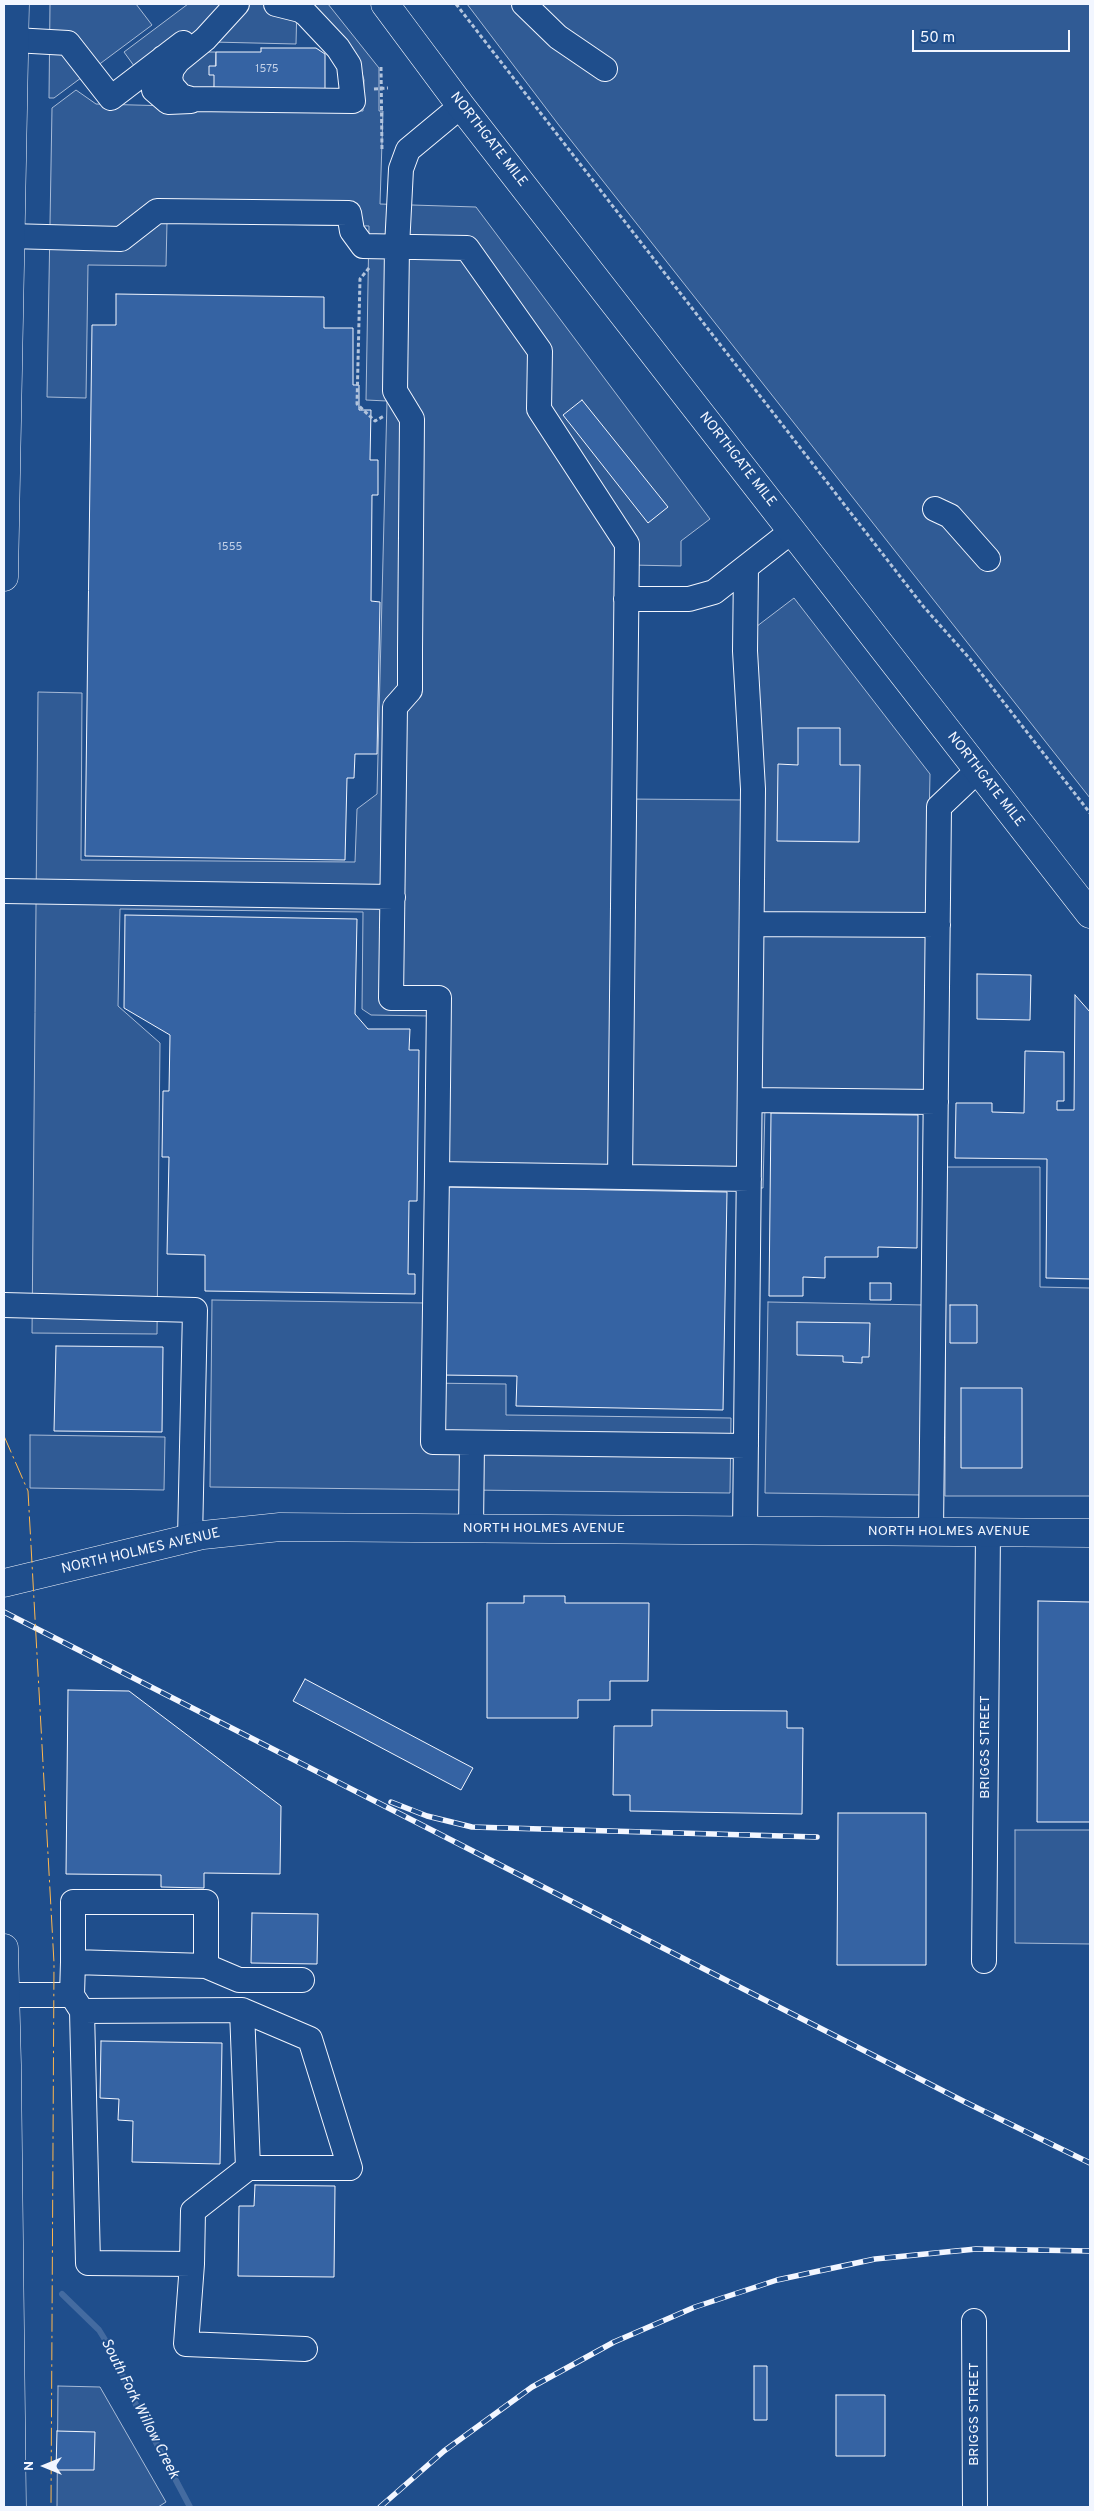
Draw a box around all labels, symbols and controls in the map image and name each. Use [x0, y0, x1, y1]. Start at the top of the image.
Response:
scale bar [914, 20, 1072, 52]
text: 50 m [920, 29, 955, 48]
house number: 1575 [255, 63, 279, 77]
street label: NORTHGATE MILE [446, 89, 530, 191]
street label: NORTHGATE MILE [695, 409, 779, 511]
house number: 1555 [218, 541, 242, 555]
street label: NORTHGATE MILE [943, 729, 1027, 831]
street label: NORTH HOLMES AVENUE [463, 1521, 625, 1537]
street label: NORTH HOLMES AVENUE [868, 1524, 1030, 1540]
street label: NORTH HOLMES AVENUE [60, 1526, 222, 1578]
street label: BRIGGS STREET [978, 1695, 994, 1799]
water label: South Fork Willow Creek [96, 2336, 182, 2482]
street label: BRIGGS STREET [967, 2362, 983, 2466]
north arrow [20, 2441, 70, 2491]
text: N [21, 2461, 38, 2471]

